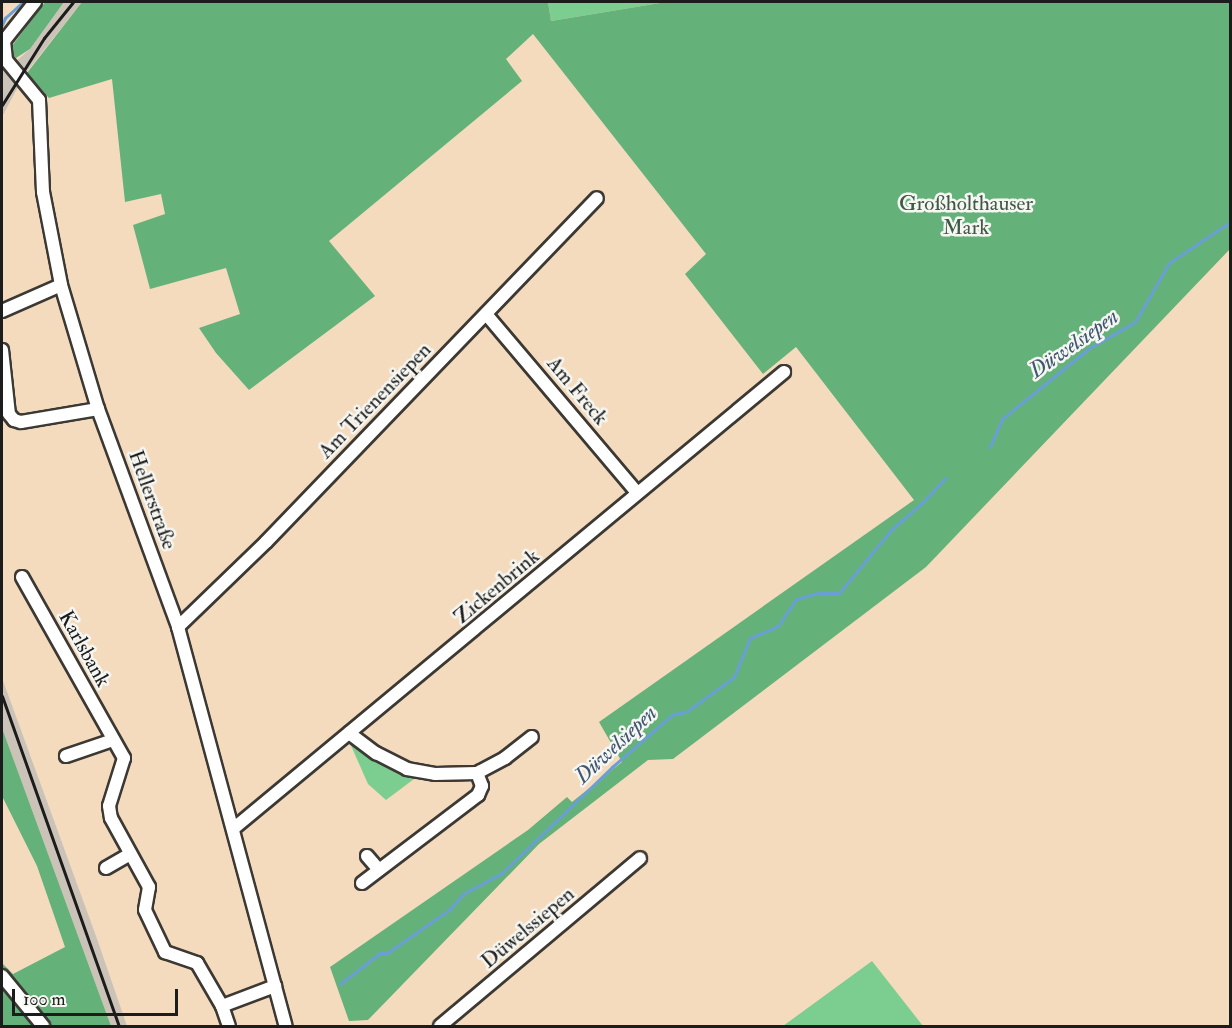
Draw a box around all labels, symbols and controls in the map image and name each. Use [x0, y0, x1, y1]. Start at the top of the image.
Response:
park label: Großholthauser Mark [899, 191, 1033, 241]
water label: Düwelsiepen [1024, 304, 1124, 384]
street label: Am Trienensiepen [313, 338, 437, 464]
street label: Am Freck [541, 352, 613, 430]
street label: Hellerstraße [122, 447, 182, 553]
street label: Zickenbrink [449, 544, 545, 630]
street label: Karlsbank [53, 606, 115, 692]
water label: Düwelsiepen [569, 700, 663, 790]
street label: Düwelssiepen [476, 882, 580, 974]
scale bar [15, 977, 182, 1015]
text: 100 m [23, 988, 66, 1011]

